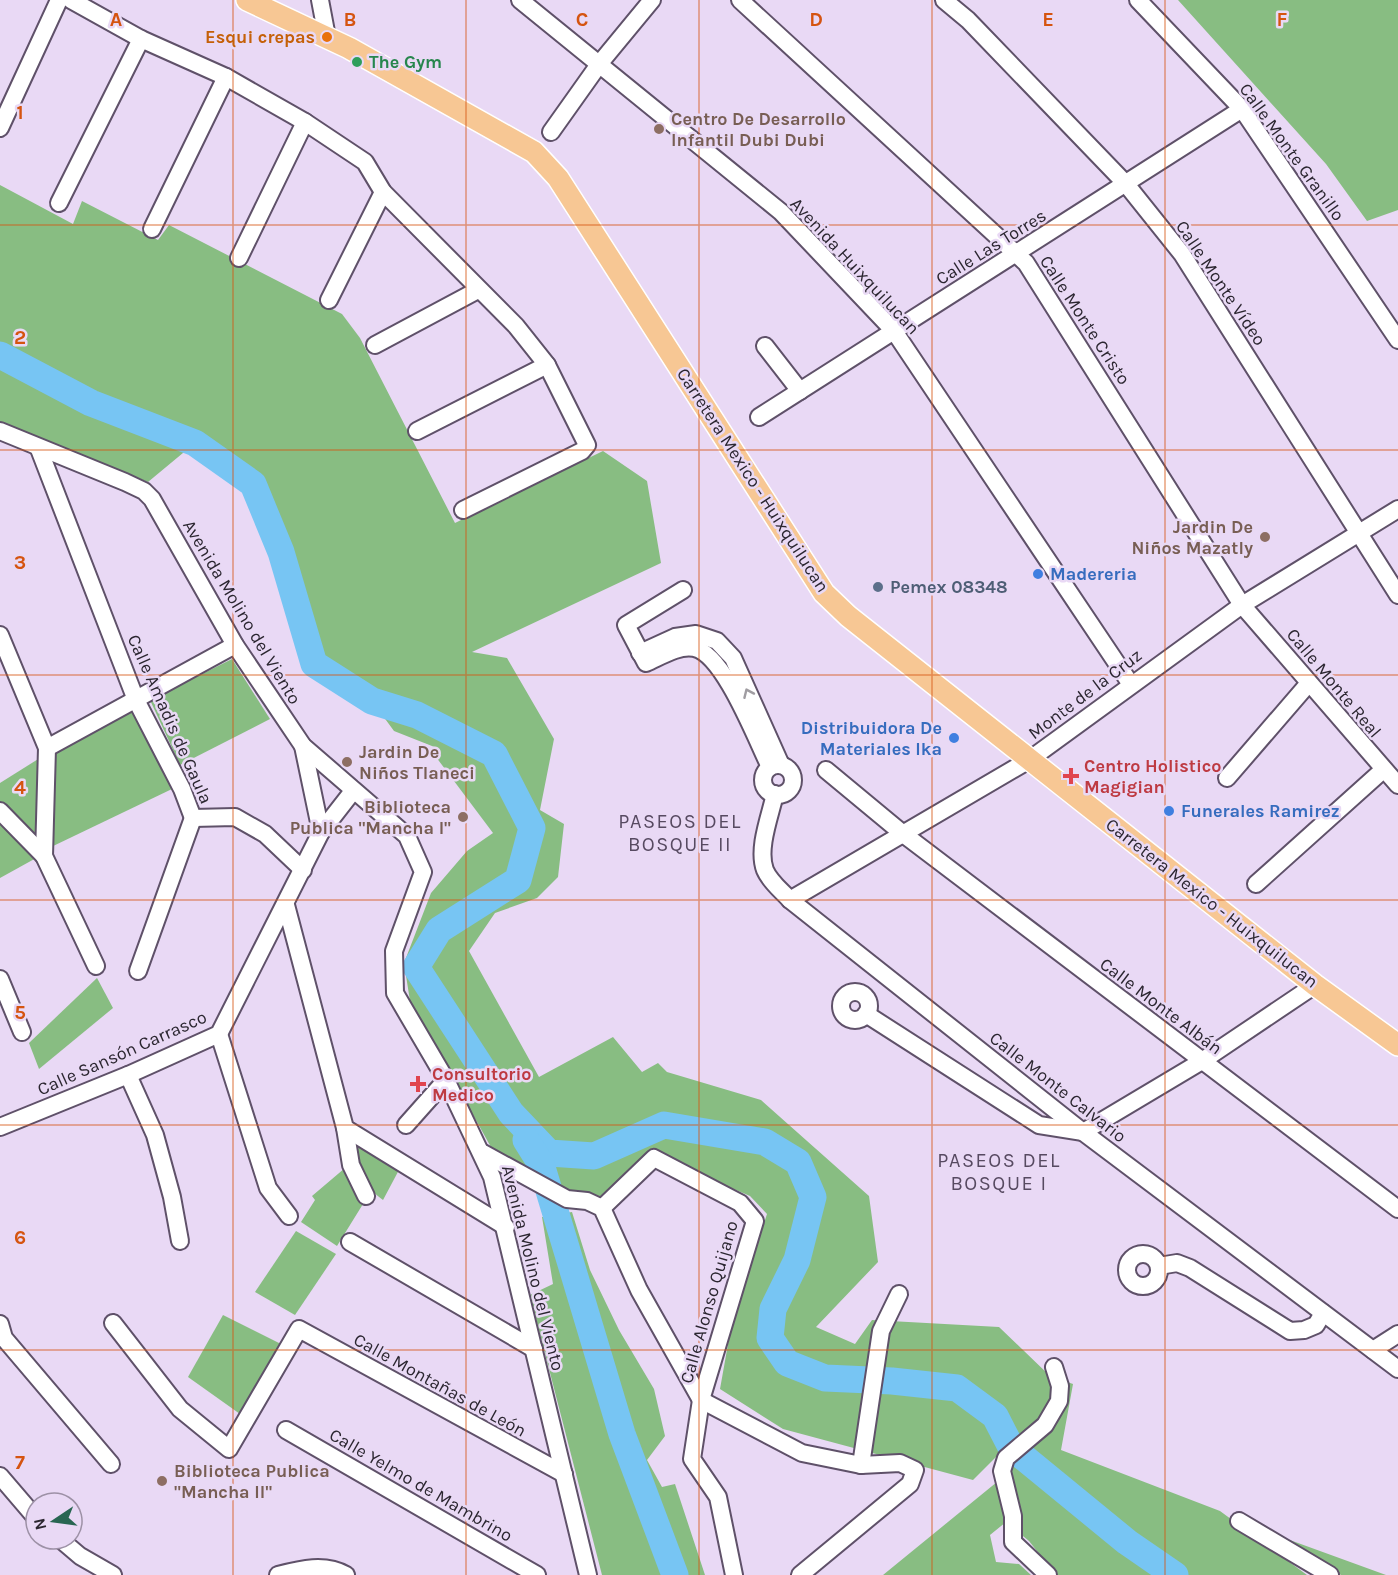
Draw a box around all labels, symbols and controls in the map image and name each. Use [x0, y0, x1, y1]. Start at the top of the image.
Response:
text: A [110, 8, 123, 31]
text: B [344, 8, 356, 31]
text: C [576, 8, 588, 31]
text: D [809, 8, 823, 31]
text: E [1042, 8, 1054, 31]
text: F [1277, 8, 1288, 31]
place label: Esqui crepas [205, 26, 315, 48]
marker: Esqui crepas [320, 30, 334, 44]
place label: The Gym [369, 51, 442, 73]
marker: The Gym [350, 55, 364, 69]
street label: Calle Monte Granillo [1235, 79, 1349, 225]
text: 1 [16, 101, 24, 124]
place label: Centro De Desarrollo Infantil Dubi Dubi [671, 108, 846, 151]
marker: Centro De Desarrollo Infantil Dubi Dubi [652, 122, 666, 136]
street label: Avenida Huixquilucan [786, 193, 924, 339]
street label: Calle Las Torres [932, 204, 1050, 290]
street label: Calle Monte Vídeo [1171, 216, 1271, 350]
street label: Calle Monte Cristo [1035, 251, 1135, 389]
text: 2 [14, 326, 26, 349]
street label: Carretera Mexico - Huixquilucan [672, 364, 834, 596]
street label: Avenida Molino del Viento [178, 516, 306, 708]
place label: Jardin De Niños Mazatly [1131, 516, 1253, 559]
marker: Jardin De Niños Mazatly [1258, 530, 1272, 544]
text: 3 [14, 551, 26, 574]
place label: Madereria [1050, 563, 1137, 585]
marker: Madereria [1031, 567, 1045, 581]
place label: Pemex 08348 [890, 576, 1008, 598]
marker: Pemex 08348 [871, 580, 885, 594]
street label: Calle Monte Real [1282, 624, 1386, 742]
street label: Calle Amadis de Gaula [123, 631, 217, 807]
street label: Monte de la Cruz [1024, 644, 1146, 744]
one-way arrow [744, 688, 756, 699]
place label: Distribuidora De Materiales Ika [801, 717, 942, 760]
marker: Distribuidora De Materiales Ika [947, 731, 961, 745]
place label: Jardin De Niños Tlaneci [359, 741, 475, 784]
marker: Jardin De Niños Tlaneci [340, 755, 354, 769]
place label: Centro Holistico Magigian [1084, 755, 1222, 798]
marker: Centro Holistico Magigian [1062, 767, 1080, 785]
text: 4 [14, 776, 26, 799]
place label: Biblioteca Publica "Mancha I" [290, 796, 451, 839]
place label: Funerales Ramirez [1181, 800, 1340, 822]
marker: Funerales Ramirez [1162, 804, 1176, 818]
marker: Biblioteca Publica "Mancha I" [456, 810, 470, 824]
district label: PASEOS DEL BOSQUE II [618, 810, 742, 856]
street label: Carretera Mexico - Huixquilucan [1102, 813, 1322, 993]
street label: Calle Monte Albán [1095, 953, 1227, 1059]
text: 5 [14, 1001, 26, 1024]
street label: Calle Sansón Carrasco [34, 1006, 210, 1100]
street label: Calle Monte Calvario [985, 1027, 1131, 1147]
place label: Consultorio Medico [432, 1063, 532, 1106]
marker: Consultorio Medico [409, 1075, 427, 1093]
district label: PASEOS DEL BOSQUE I [937, 1149, 1061, 1195]
street label: Avenida Molino del Viento [497, 1163, 569, 1373]
street label: Calle Alonso Quijano [675, 1218, 743, 1386]
text: 6 [14, 1226, 26, 1249]
street label: Calle Montañas de León [350, 1328, 530, 1442]
street label: Calle Yelmo de Mambrino [325, 1423, 517, 1547]
text: 7 [15, 1451, 25, 1474]
place label: Biblioteca Publica "Mancha II" [174, 1460, 330, 1503]
marker: Biblioteca Publica "Mancha II" [155, 1474, 169, 1488]
north arrow [24, 1491, 84, 1551]
text: N [29, 1517, 50, 1532]

